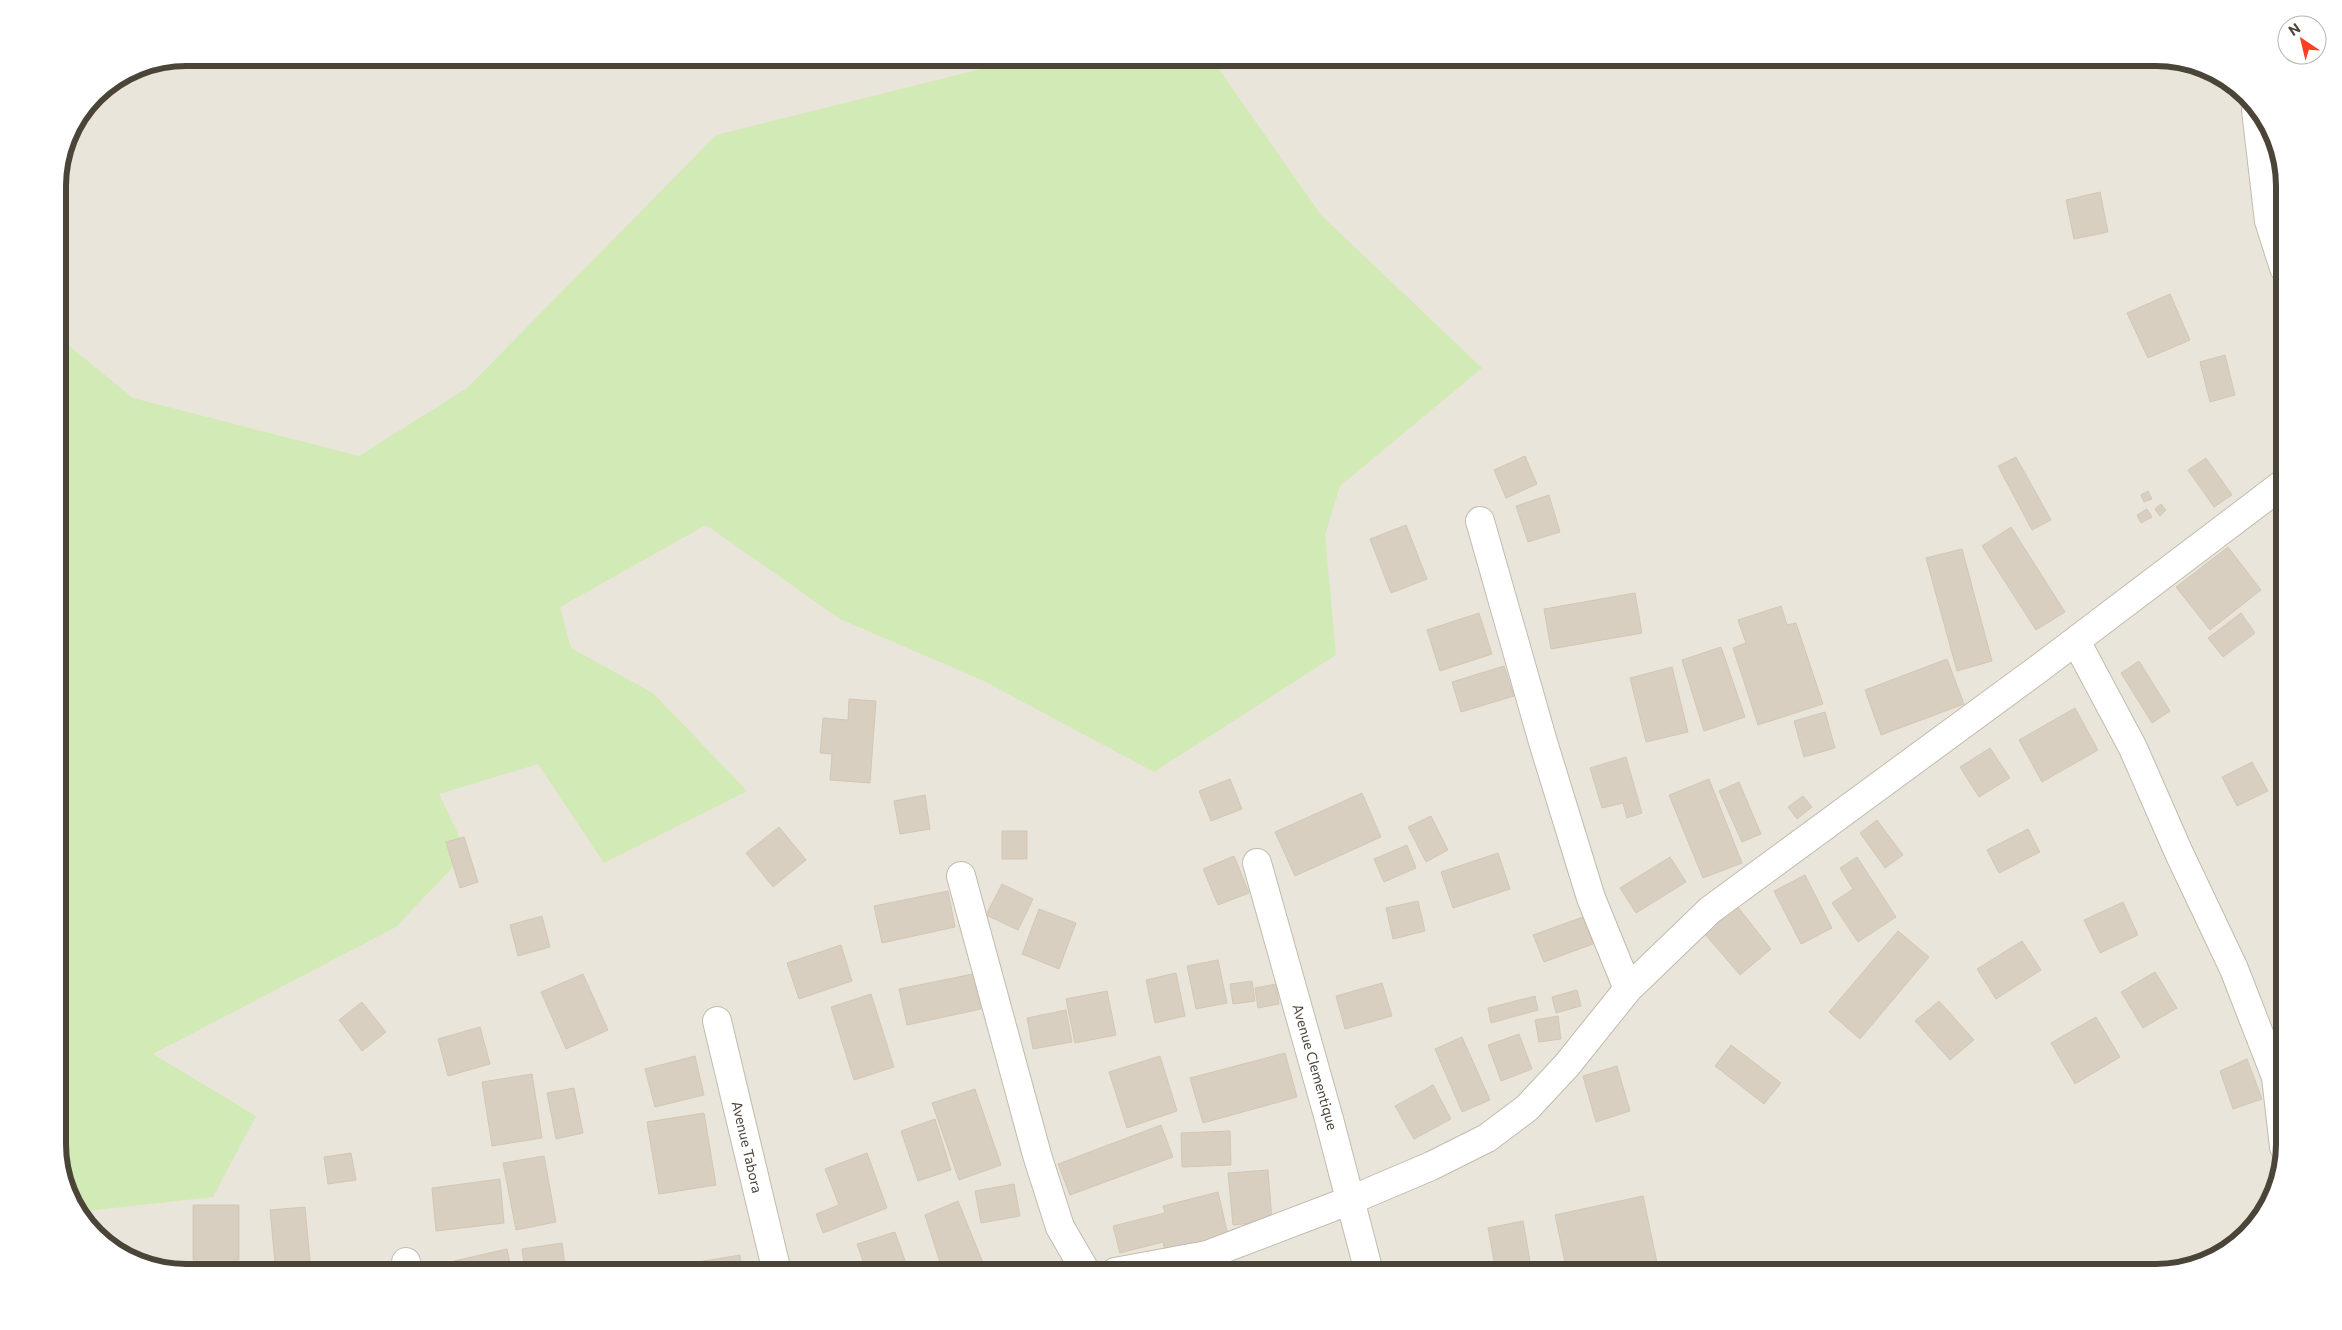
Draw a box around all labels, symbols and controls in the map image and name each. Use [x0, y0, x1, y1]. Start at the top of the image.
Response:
north arrow [2277, 15, 2327, 65]
text: N [2285, 19, 2303, 39]
street label: Avenue Clementique [1289, 1002, 1342, 1132]
street label: Avenue Tabora [729, 1099, 766, 1195]

